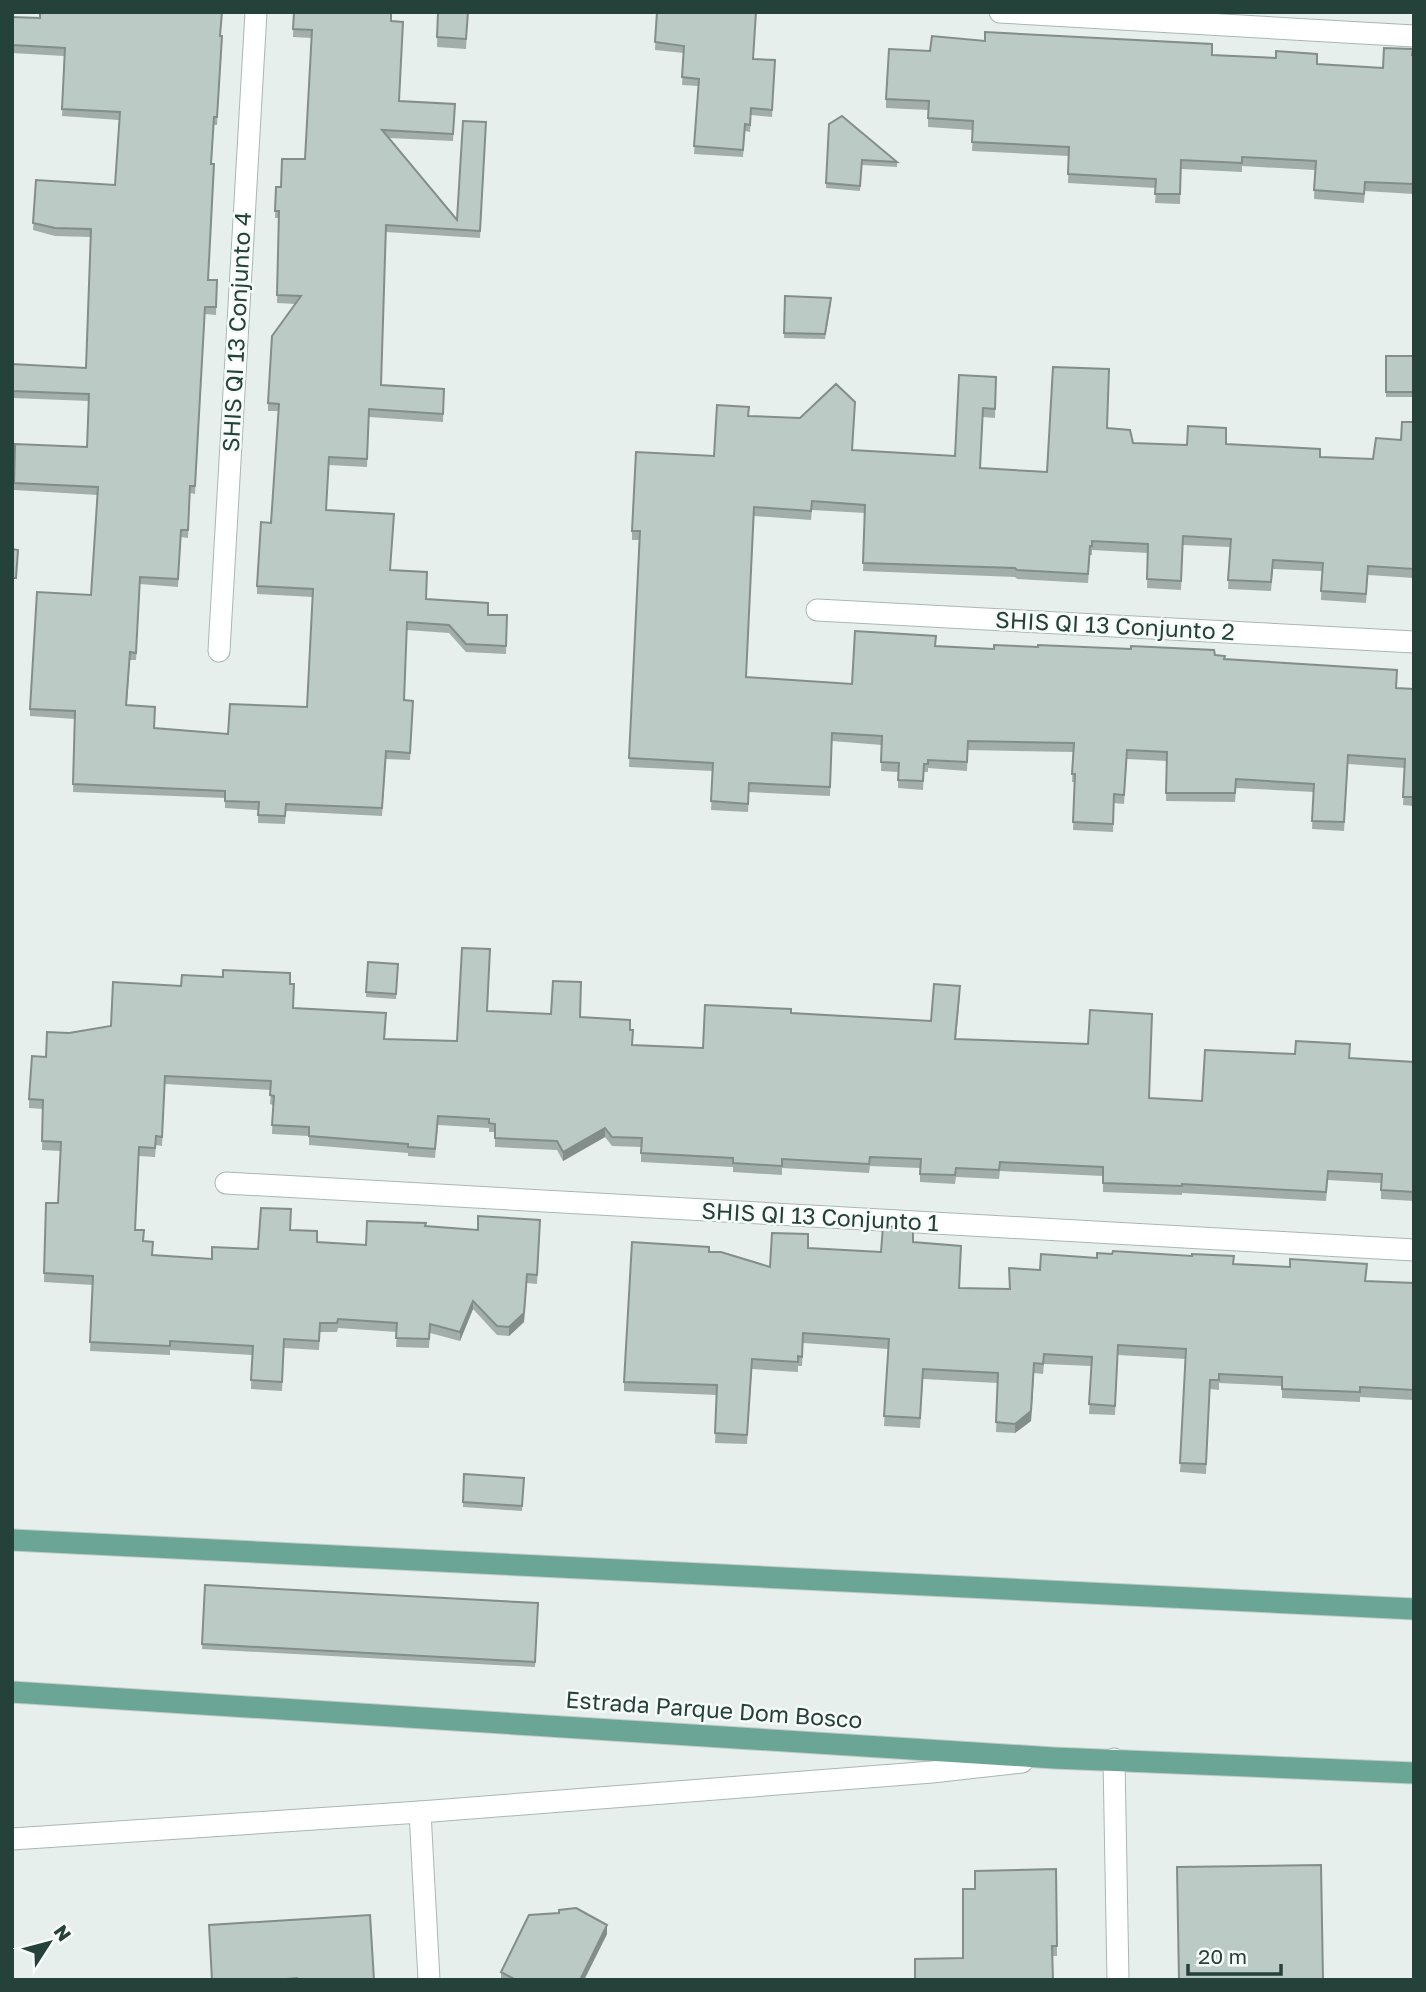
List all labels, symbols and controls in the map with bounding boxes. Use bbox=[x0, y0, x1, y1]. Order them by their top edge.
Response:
street label: SHIS QI 13 Conjunto 4 bbox=[216, 211, 256, 453]
street label: SHIS QI 13 Conjunto 2 bbox=[995, 605, 1236, 645]
street label: SHIS QI 13 Conjunto 1 bbox=[701, 1196, 939, 1236]
street label: Estrada Parque Dom Bosco bbox=[565, 1685, 863, 1733]
north arrow bbox=[14, 1908, 84, 1978]
text: N bbox=[50, 1920, 77, 1945]
scale bar bbox=[1188, 1932, 1281, 1976]
text: 20 m bbox=[1198, 1943, 1247, 1969]

